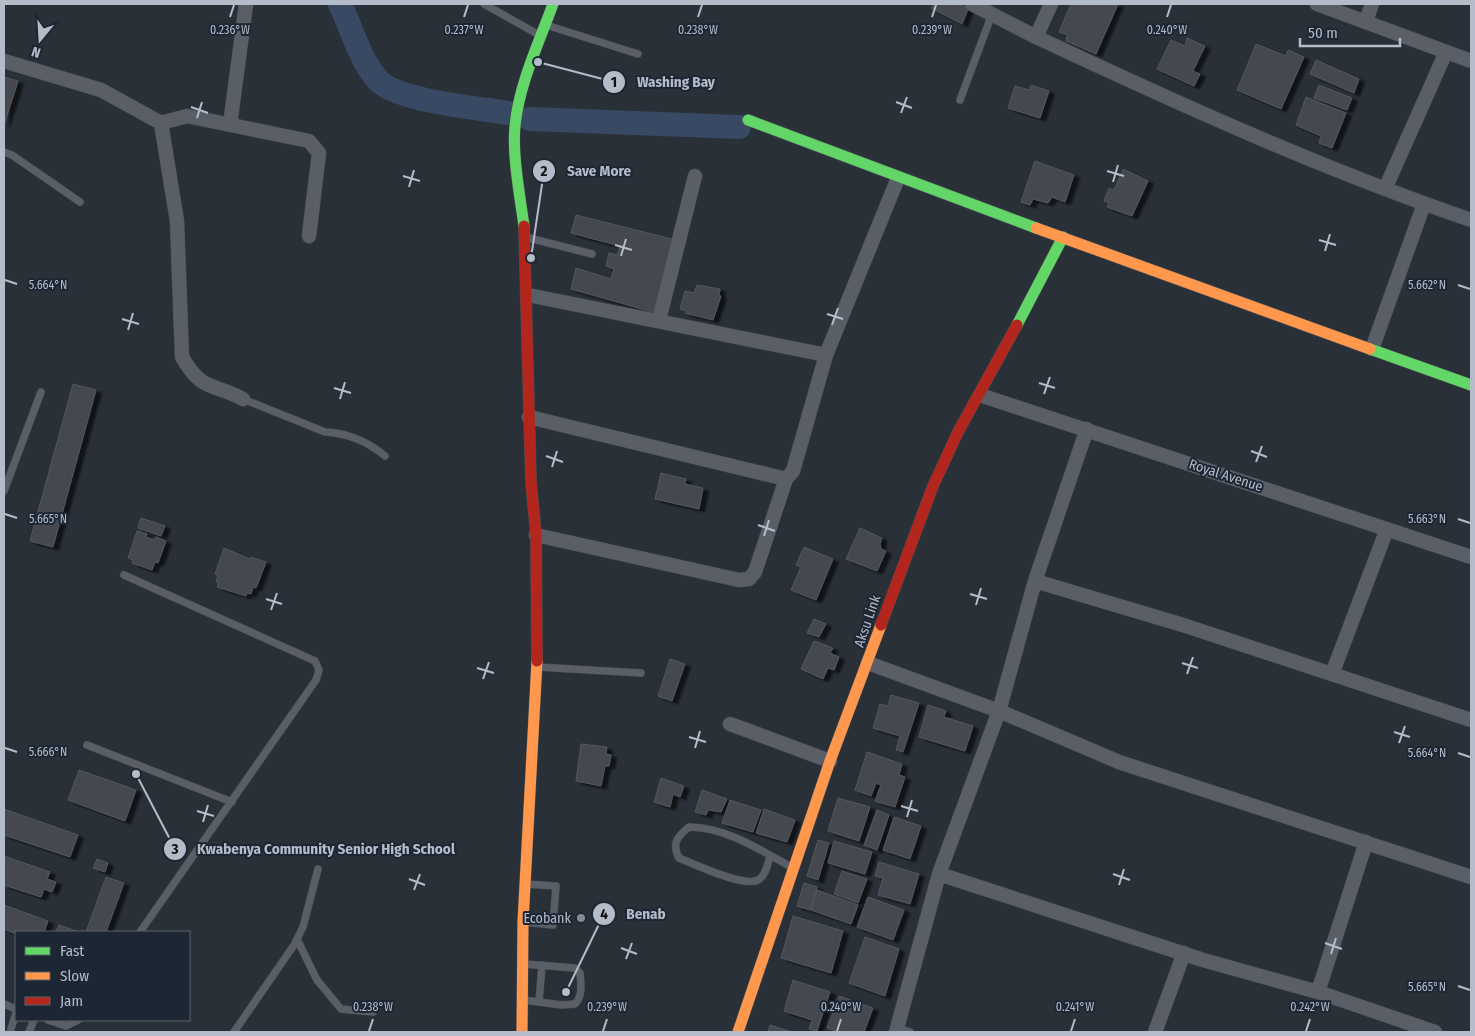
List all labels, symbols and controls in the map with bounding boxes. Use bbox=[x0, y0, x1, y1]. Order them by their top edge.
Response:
north arrow bbox=[15, 15, 65, 65]
scale bar bbox=[1300, 15, 1400, 47]
text: 0.236°W bbox=[210, 23, 250, 37]
text: 0.237°W bbox=[444, 23, 484, 37]
text: 0.238°W bbox=[678, 23, 718, 37]
text: 0.239°W bbox=[912, 23, 952, 37]
text: 0.240°W bbox=[1147, 23, 1187, 37]
text: 50 m bbox=[1308, 24, 1338, 42]
text: N bbox=[30, 43, 43, 61]
callout: Washing Bay bbox=[602, 67, 725, 97]
text: 1 bbox=[611, 73, 617, 91]
text: Washing Bay bbox=[637, 73, 716, 91]
callout: Save More bbox=[531, 156, 641, 186]
text: 2 bbox=[540, 162, 548, 180]
text: Save More bbox=[567, 162, 631, 180]
text: 5.664°N bbox=[29, 278, 67, 292]
text: 5.662°N bbox=[1408, 278, 1446, 292]
street label: Royal Avenue bbox=[1187, 456, 1265, 495]
text: 5.665°N bbox=[29, 512, 67, 526]
text: 5.663°N bbox=[1408, 512, 1446, 526]
street label: Aksu Link bbox=[851, 592, 884, 649]
text: 5.666°N bbox=[29, 745, 67, 759]
text: 5.664°N bbox=[1408, 746, 1446, 760]
callout: Kwabenya Community Senior High School bbox=[162, 834, 465, 864]
text: 3 bbox=[170, 840, 179, 858]
text: Kwabenya Community Senior High School bbox=[197, 840, 456, 858]
callout: Benab bbox=[591, 899, 676, 929]
text: 4 bbox=[600, 905, 608, 923]
text: Benab bbox=[626, 905, 666, 923]
place label: Ecobank bbox=[524, 910, 571, 927]
marker: Ecobank bbox=[575, 912, 587, 924]
legend bbox=[15, 931, 190, 1021]
text: Fast bbox=[60, 942, 84, 960]
text: Slow bbox=[60, 967, 89, 985]
text: 5.665°N bbox=[1408, 980, 1446, 994]
text: Jam bbox=[60, 992, 83, 1010]
text: 0.238°W bbox=[353, 1000, 393, 1014]
text: 0.239°W bbox=[587, 1000, 627, 1014]
text: 0.240°W bbox=[821, 1000, 861, 1014]
text: 0.241°W bbox=[1056, 1000, 1094, 1014]
text: 0.242°W bbox=[1290, 1000, 1330, 1014]

